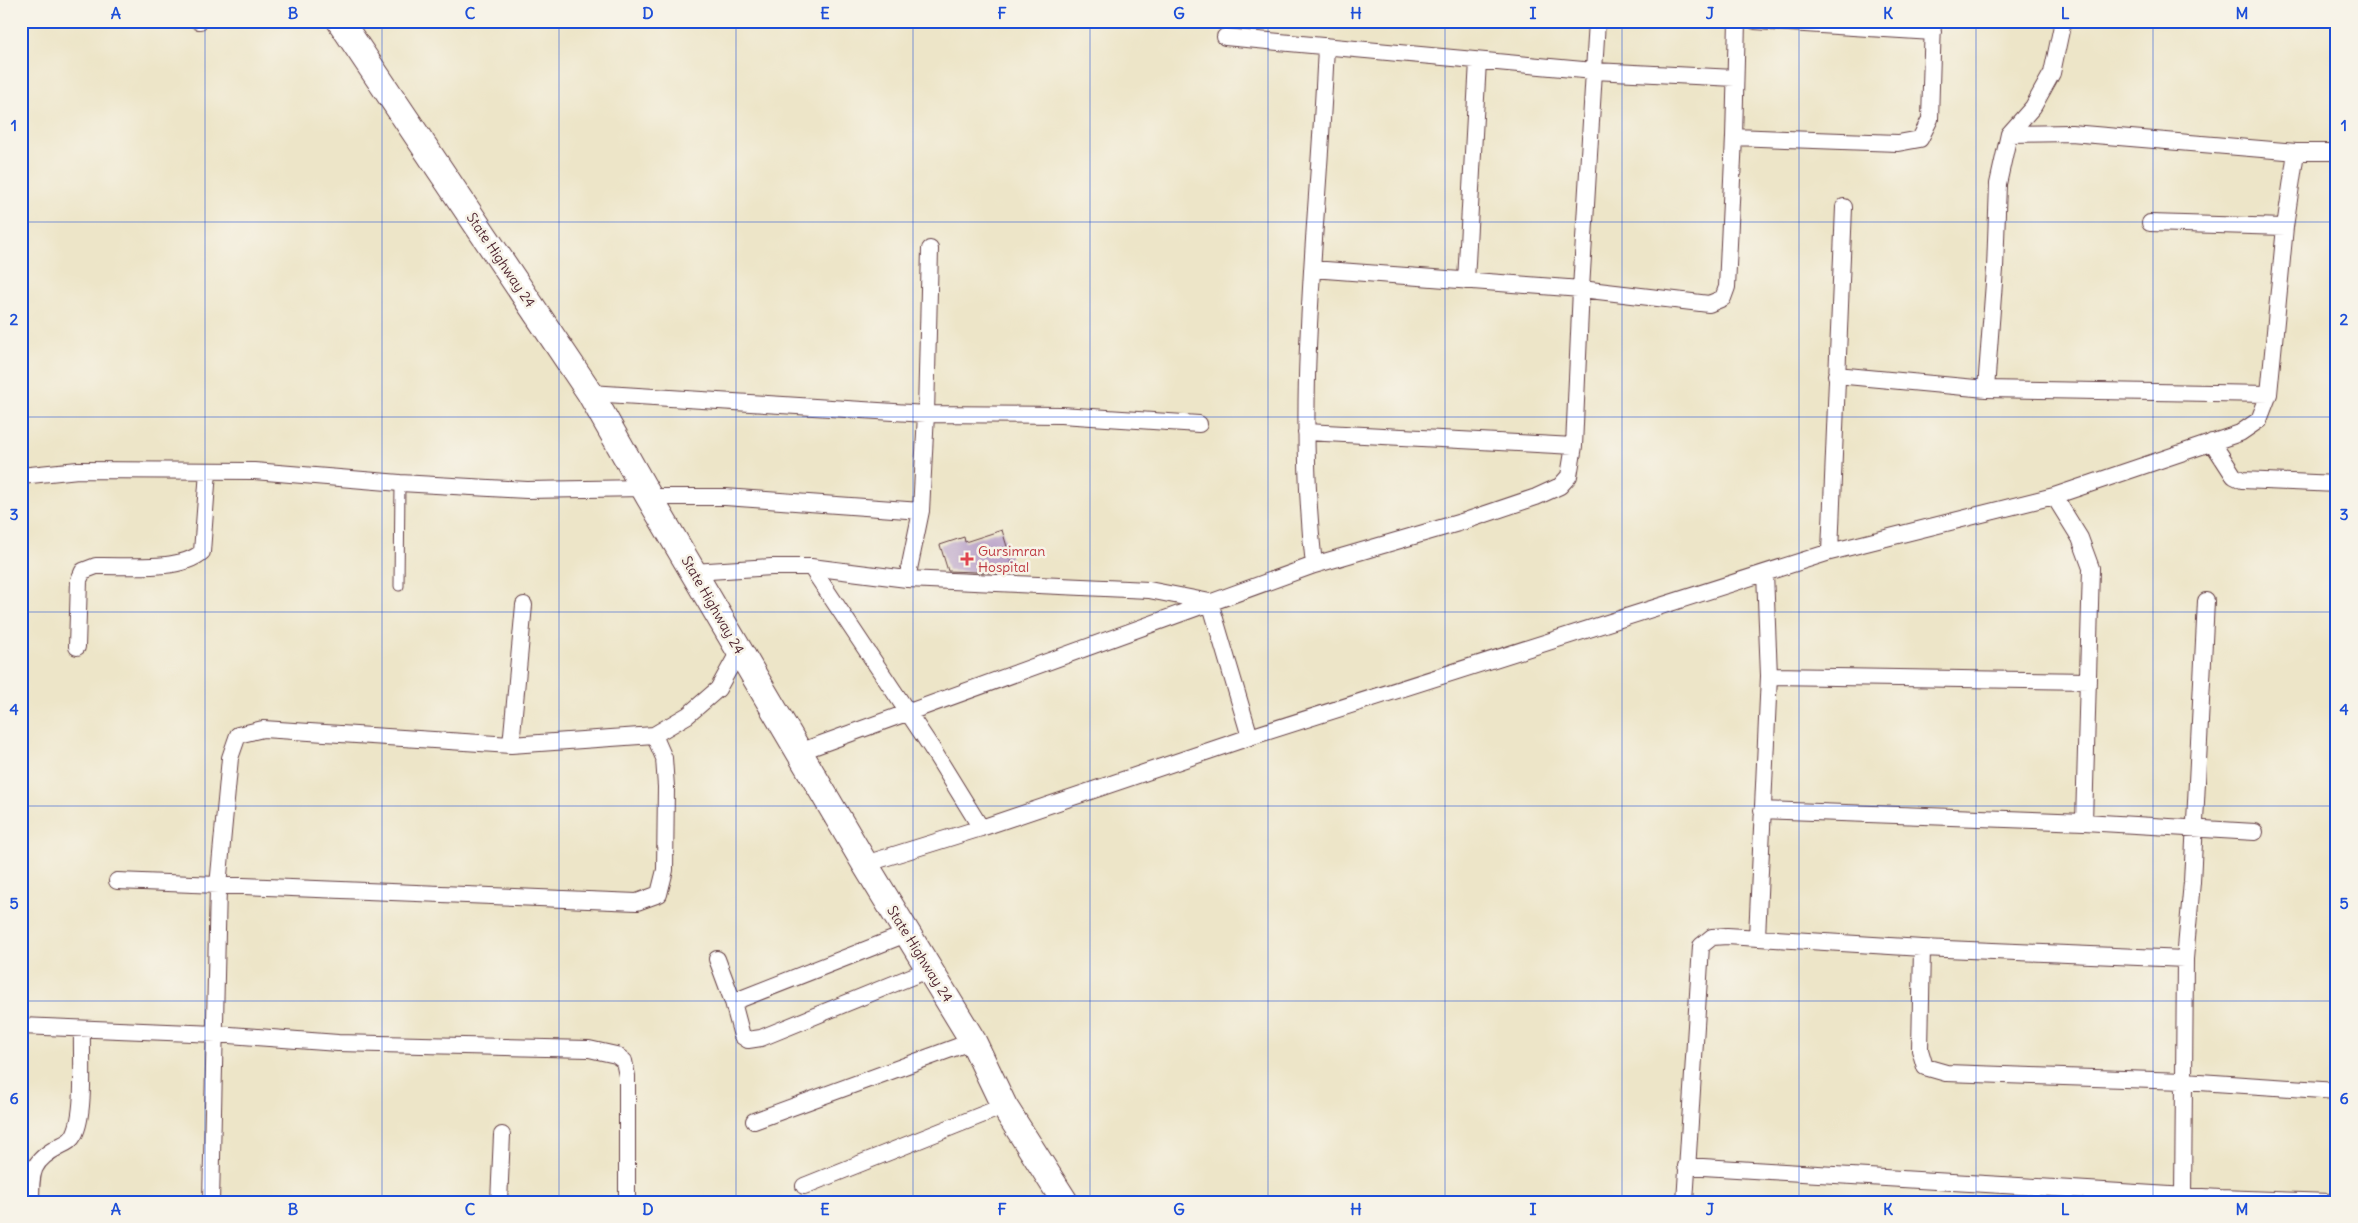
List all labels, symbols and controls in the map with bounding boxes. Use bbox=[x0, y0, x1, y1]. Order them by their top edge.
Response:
text: A bbox=[111, 3, 121, 23]
text: B bbox=[288, 3, 299, 23]
text: C bbox=[465, 3, 476, 23]
text: D bbox=[642, 3, 654, 23]
text: E bbox=[820, 3, 830, 23]
text: F bbox=[997, 3, 1007, 23]
text: G bbox=[1173, 3, 1185, 23]
text: H bbox=[1350, 3, 1362, 23]
text: I bbox=[1530, 3, 1537, 23]
text: J bbox=[1706, 3, 1715, 23]
text: K bbox=[1883, 3, 1893, 23]
text: L bbox=[2061, 3, 2070, 23]
text: M bbox=[2236, 3, 2249, 23]
text: 1 bbox=[11, 115, 17, 135]
text: 1 bbox=[2341, 115, 2347, 135]
street label: State Highway 24 bbox=[463, 209, 539, 311]
text: 2 bbox=[10, 309, 19, 329]
text: 2 bbox=[2340, 309, 2349, 329]
text: 3 bbox=[9, 504, 19, 524]
text: 3 bbox=[2339, 504, 2349, 524]
place label: Gursimran Hospital bbox=[978, 542, 1045, 576]
marker: Gursimran Hospital bbox=[960, 552, 974, 566]
street label: State Highway 24 bbox=[678, 553, 748, 657]
text: 4 bbox=[9, 699, 19, 719]
text: 4 bbox=[2339, 699, 2349, 719]
text: 5 bbox=[9, 893, 19, 913]
text: 5 bbox=[2339, 893, 2349, 913]
street label: State Highway 24 bbox=[883, 902, 957, 1006]
text: 6 bbox=[9, 1088, 19, 1108]
text: 6 bbox=[2339, 1088, 2349, 1108]
text: A bbox=[111, 1199, 121, 1219]
text: B bbox=[288, 1199, 299, 1219]
text: C bbox=[465, 1199, 476, 1219]
text: D bbox=[642, 1199, 654, 1219]
text: E bbox=[820, 1199, 830, 1219]
text: F bbox=[997, 1199, 1007, 1219]
text: G bbox=[1173, 1199, 1185, 1219]
text: H bbox=[1350, 1199, 1362, 1219]
text: I bbox=[1530, 1199, 1537, 1219]
text: J bbox=[1706, 1199, 1715, 1219]
text: K bbox=[1883, 1199, 1893, 1219]
text: L bbox=[2061, 1199, 2070, 1219]
text: M bbox=[2236, 1199, 2249, 1219]

